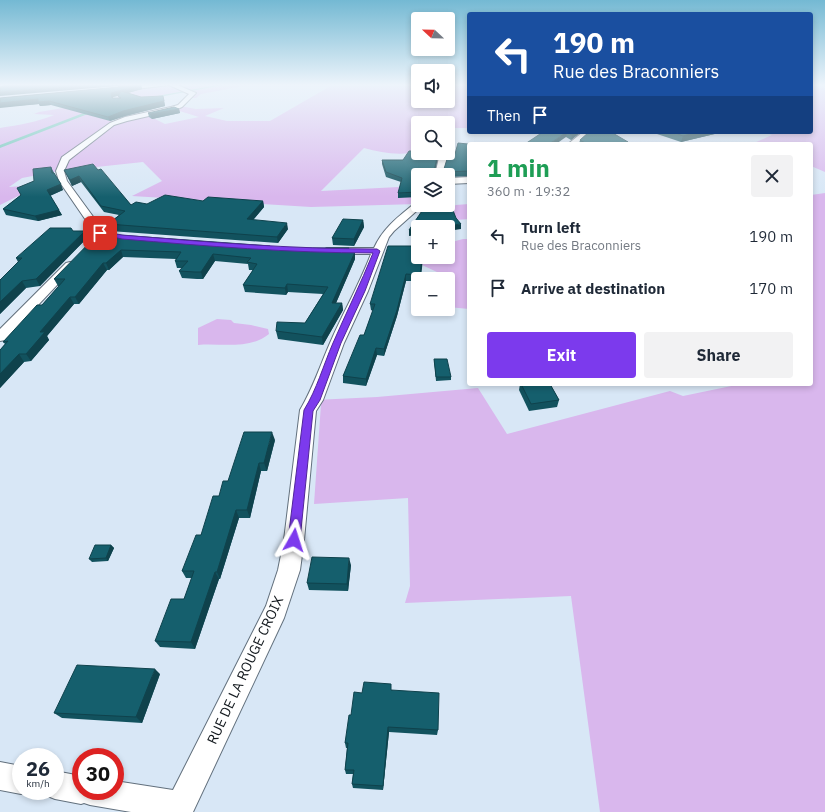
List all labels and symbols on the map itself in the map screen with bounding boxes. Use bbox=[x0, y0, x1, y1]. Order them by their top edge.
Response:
north arrow bbox=[411, 12, 455, 56]
pin bbox=[83, 216, 117, 250]
position arrow bbox=[273, 519, 315, 561]
street label: RUE DE LA ROUGE CROIX bbox=[203, 593, 287, 747]
speed limit sign: 30 bbox=[72, 748, 124, 800]

